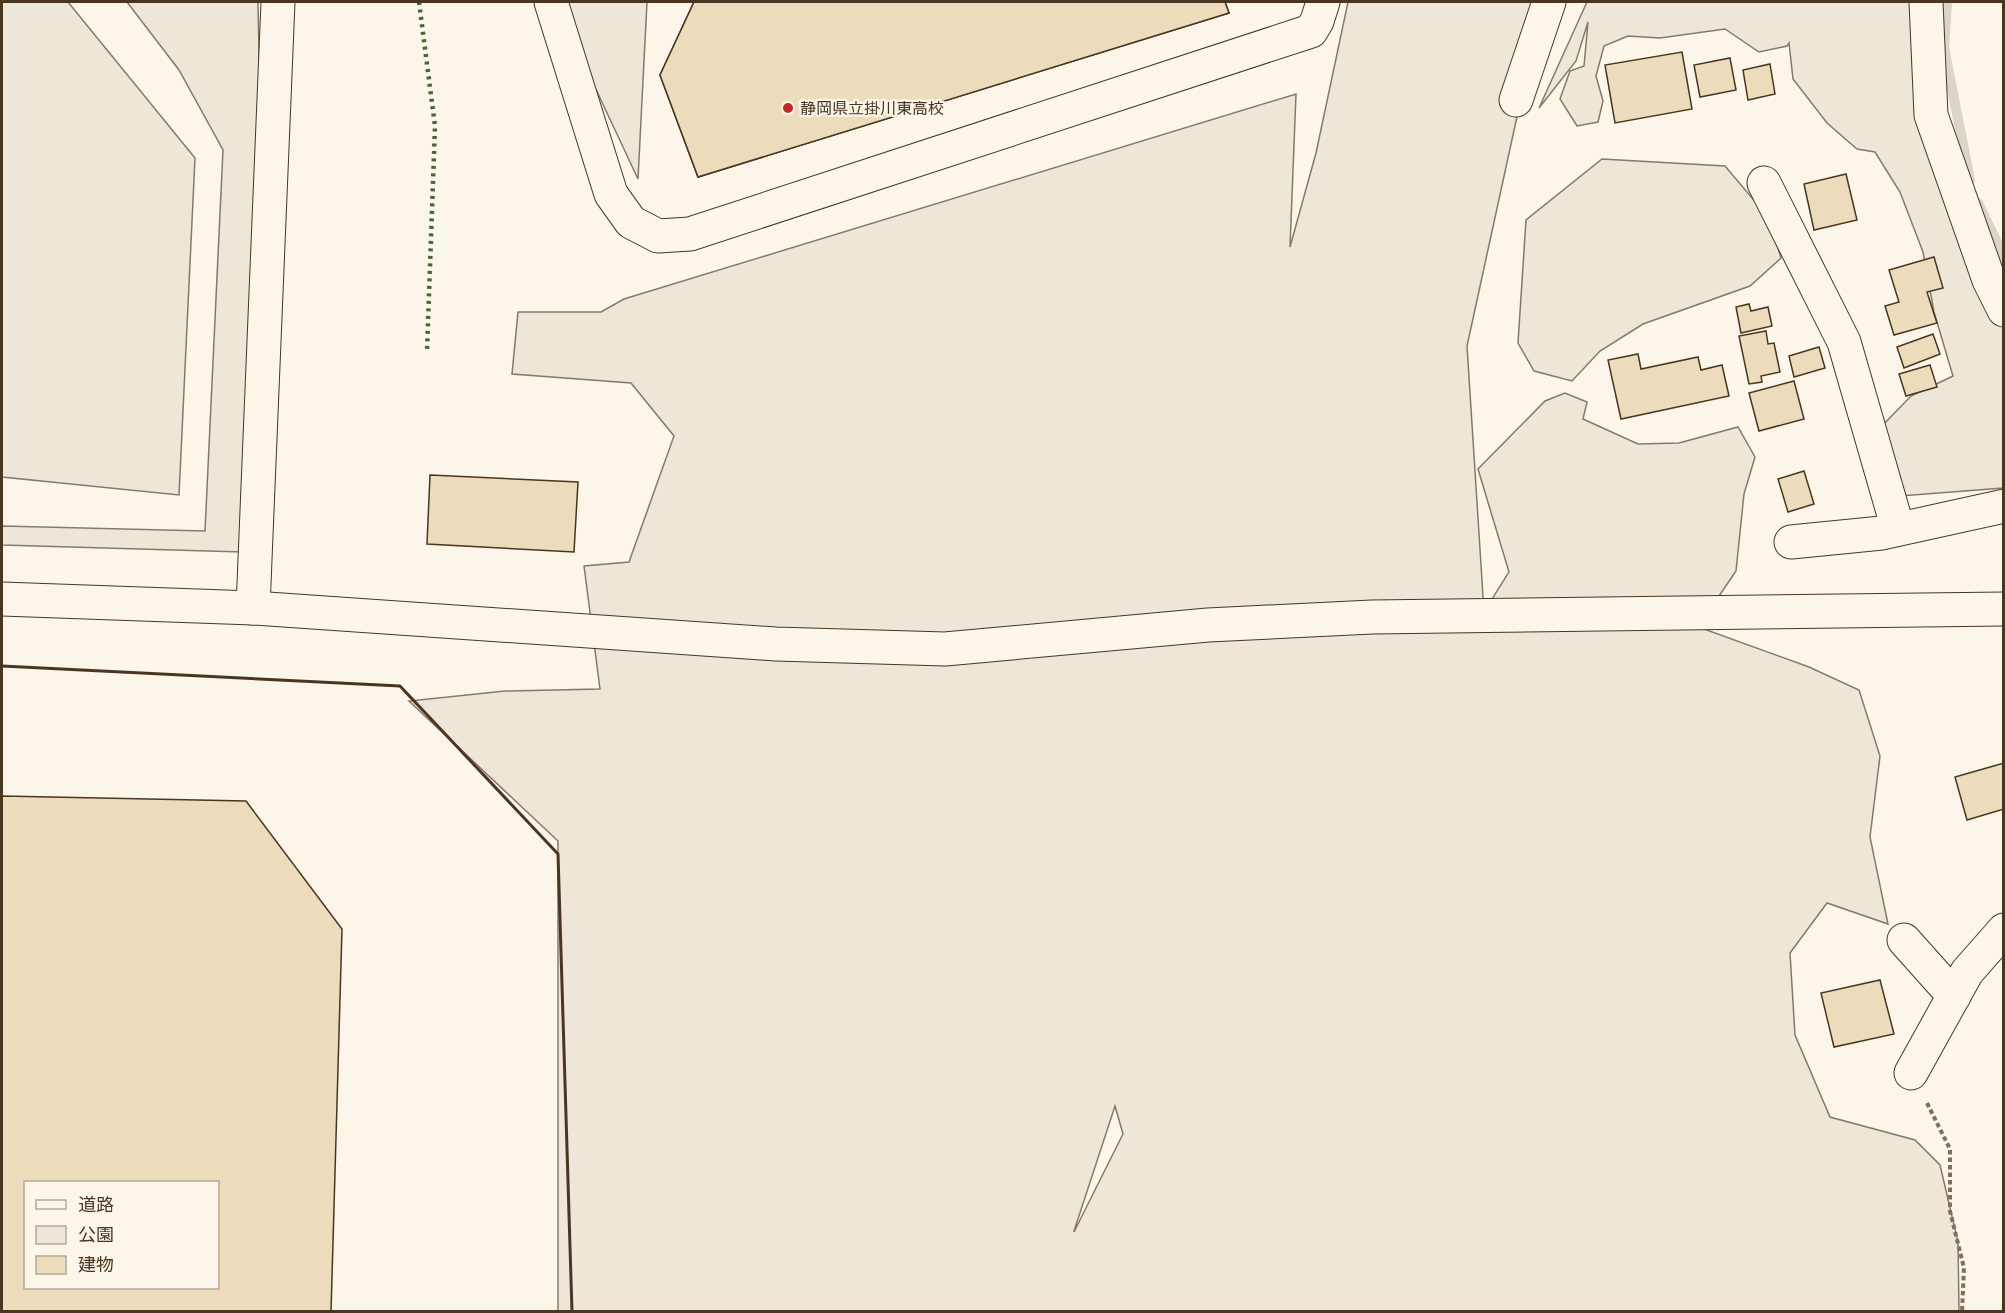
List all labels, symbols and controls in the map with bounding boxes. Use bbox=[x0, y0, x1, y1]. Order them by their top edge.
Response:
place label: 静岡県立掛川東高校 bbox=[800, 99, 944, 118]
marker: 静岡県立掛川東高校 bbox=[781, 101, 795, 115]
legend bbox=[24, 1181, 219, 1289]
text: 道路 bbox=[78, 1194, 114, 1216]
text: 公園 bbox=[78, 1224, 114, 1246]
text: 建物 bbox=[78, 1254, 114, 1276]

